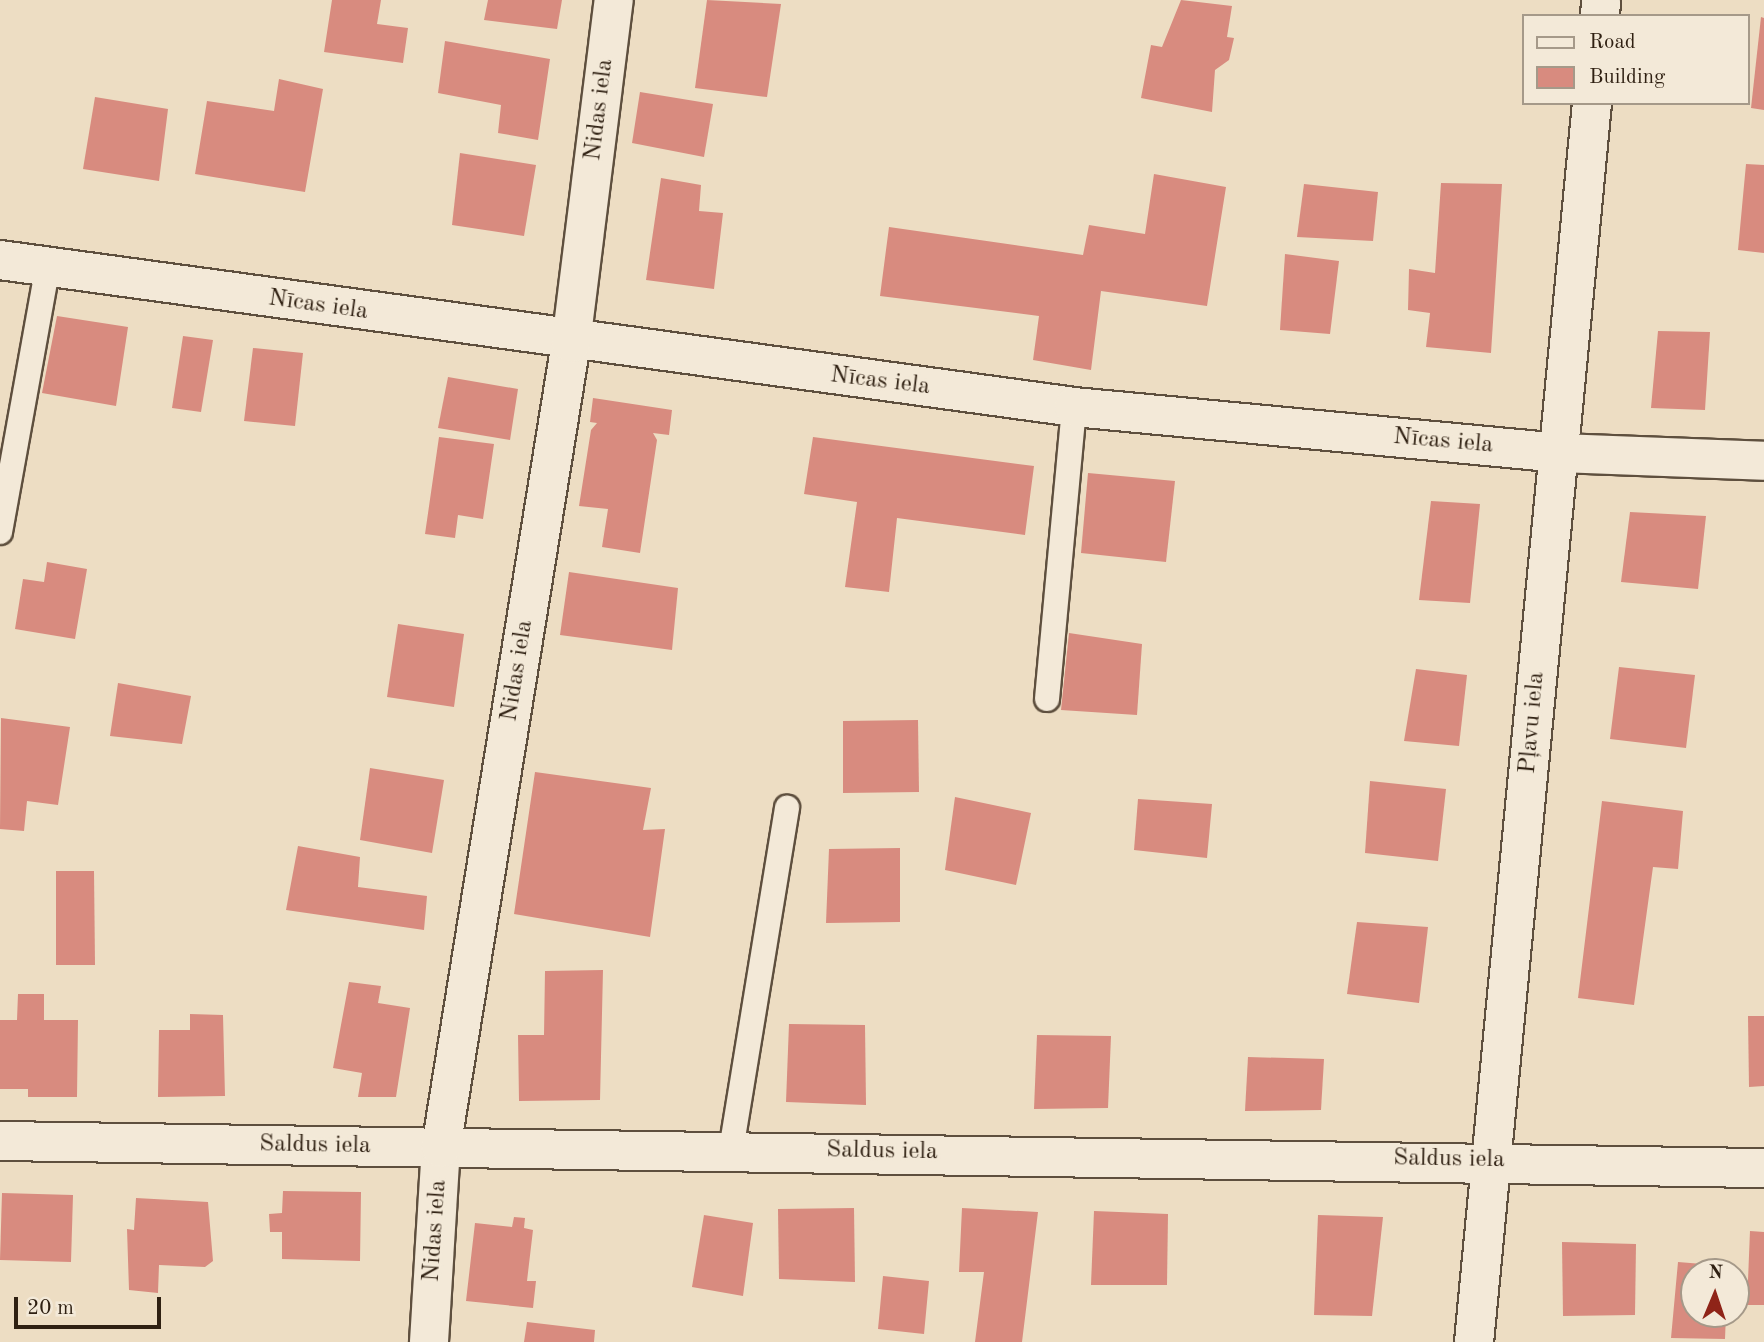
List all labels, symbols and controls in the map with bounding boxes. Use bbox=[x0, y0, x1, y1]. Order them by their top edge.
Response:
legend bbox=[1522, 14, 1750, 105]
text: Road bbox=[1589, 32, 1636, 53]
street label: Nidas iela bbox=[579, 57, 621, 163]
text: Building bbox=[1589, 67, 1665, 88]
street label: Nīcas iela bbox=[266, 285, 370, 327]
street label: Nīcas iela bbox=[828, 362, 932, 402]
street label: Nīcas iela bbox=[1392, 423, 1494, 461]
street label: Nidas iela bbox=[496, 618, 540, 724]
street label: Pļavu iela bbox=[1514, 671, 1552, 775]
street label: Saldus iela bbox=[259, 1131, 371, 1161]
street label: Saldus iela bbox=[826, 1137, 938, 1167]
street label: Saldus iela bbox=[1393, 1145, 1505, 1175]
street label: Nidas iela bbox=[418, 1179, 454, 1283]
north arrow bbox=[1680, 1258, 1750, 1328]
text: N bbox=[1708, 1264, 1723, 1283]
scale bar bbox=[18, 1282, 164, 1326]
text: 20 m bbox=[27, 1298, 74, 1319]

